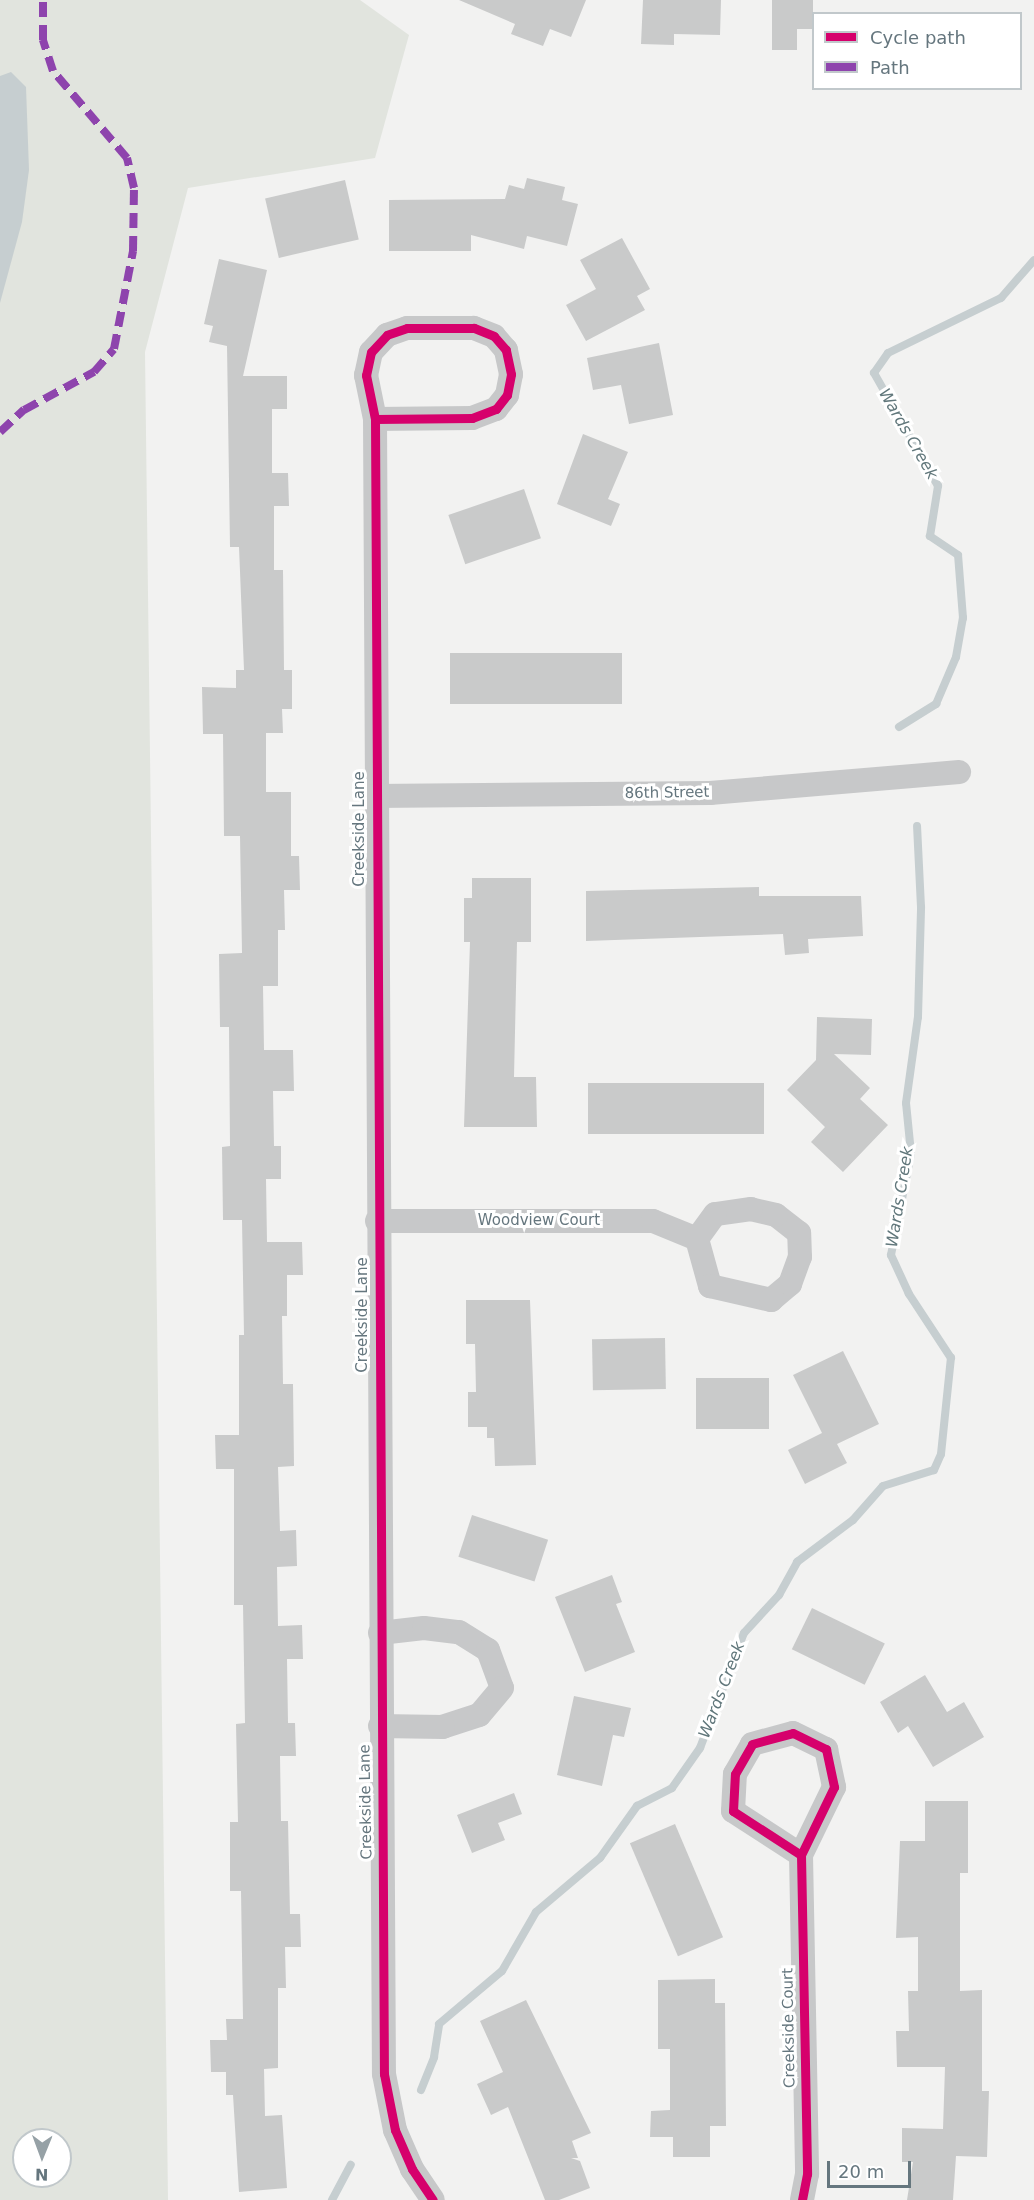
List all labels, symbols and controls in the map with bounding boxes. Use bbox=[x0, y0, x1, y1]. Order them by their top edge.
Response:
legend bbox=[812, 12, 1022, 90]
text: Cycle path bbox=[870, 27, 966, 48]
text: Path bbox=[870, 57, 910, 78]
water label: Wards Creek bbox=[874, 385, 942, 483]
street label: Creekside Lane bbox=[351, 771, 369, 887]
street label: 86th Street bbox=[624, 783, 710, 803]
water label: Wards Creek bbox=[883, 1145, 917, 1249]
street label: Woodview Court bbox=[478, 1212, 600, 1230]
street label: Creekside Lane bbox=[354, 1257, 372, 1373]
water label: Wards Creek bbox=[695, 1639, 749, 1741]
street label: Creekside Lane bbox=[356, 1744, 376, 1860]
street label: Creekside Court bbox=[779, 1968, 799, 2088]
north arrow bbox=[12, 2128, 72, 2188]
scale bar bbox=[830, 2149, 914, 2187]
text: 20 m bbox=[838, 2161, 884, 2182]
text: N bbox=[35, 2165, 49, 2184]

